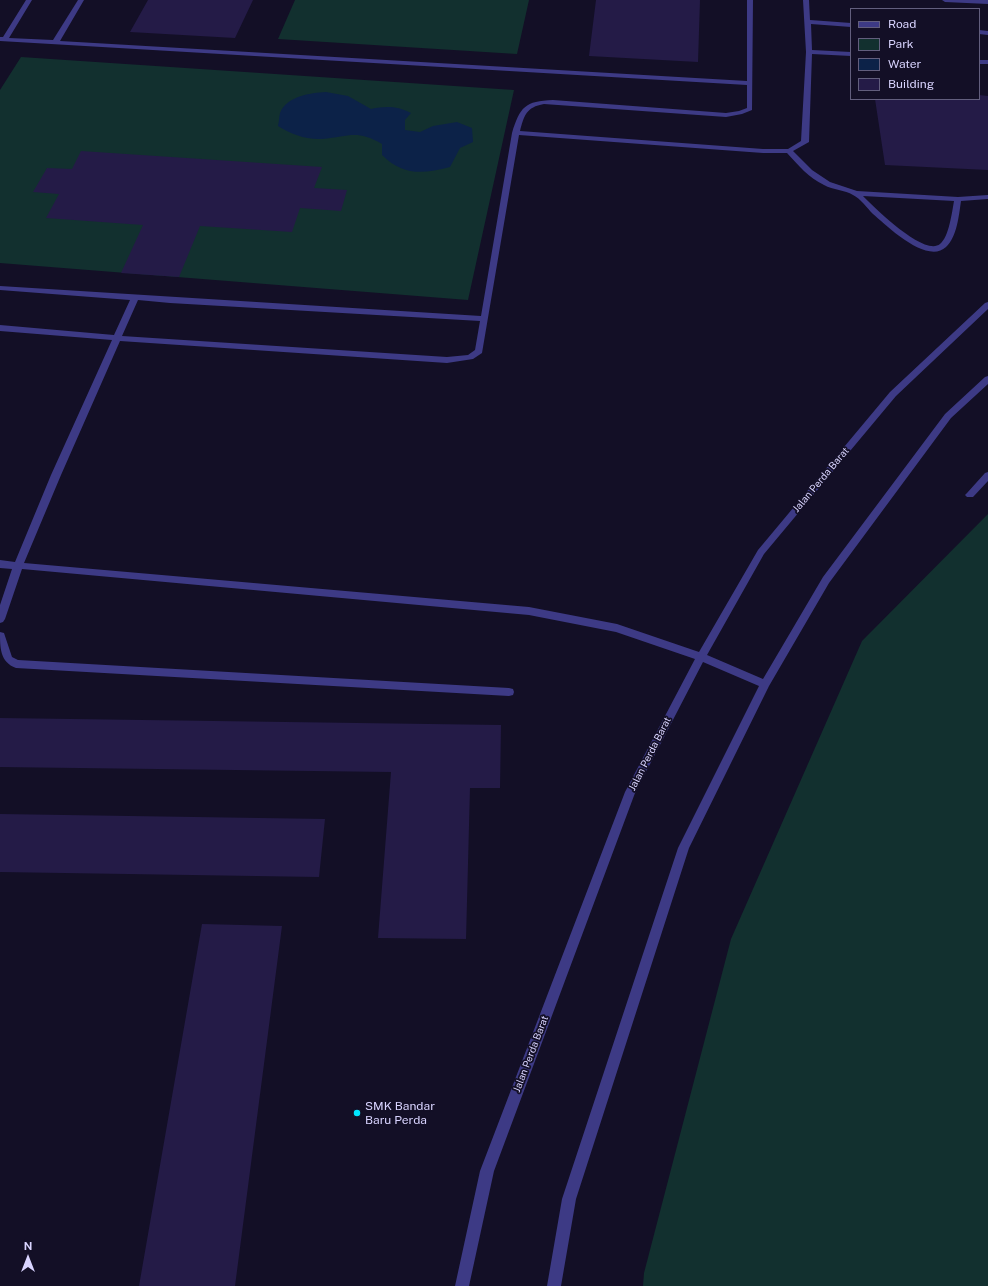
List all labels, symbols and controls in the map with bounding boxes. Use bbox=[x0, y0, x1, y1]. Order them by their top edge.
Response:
legend bbox=[850, 8, 980, 100]
text: Road bbox=[888, 17, 916, 31]
text: Park bbox=[888, 37, 914, 51]
text: Water bbox=[888, 57, 921, 71]
text: Building bbox=[888, 77, 934, 91]
street label: Jalan Perda Barat bbox=[790, 445, 852, 515]
street label: Jalan Perda Barat bbox=[626, 715, 674, 793]
street label: Jalan Perda Barat bbox=[511, 1014, 551, 1094]
place label: SMK Bandar Baru Perda bbox=[365, 1099, 435, 1127]
marker: SMK Bandar Baru Perda bbox=[352, 1108, 362, 1118]
north arrow bbox=[8, 1238, 48, 1278]
text: N bbox=[24, 1240, 32, 1252]

